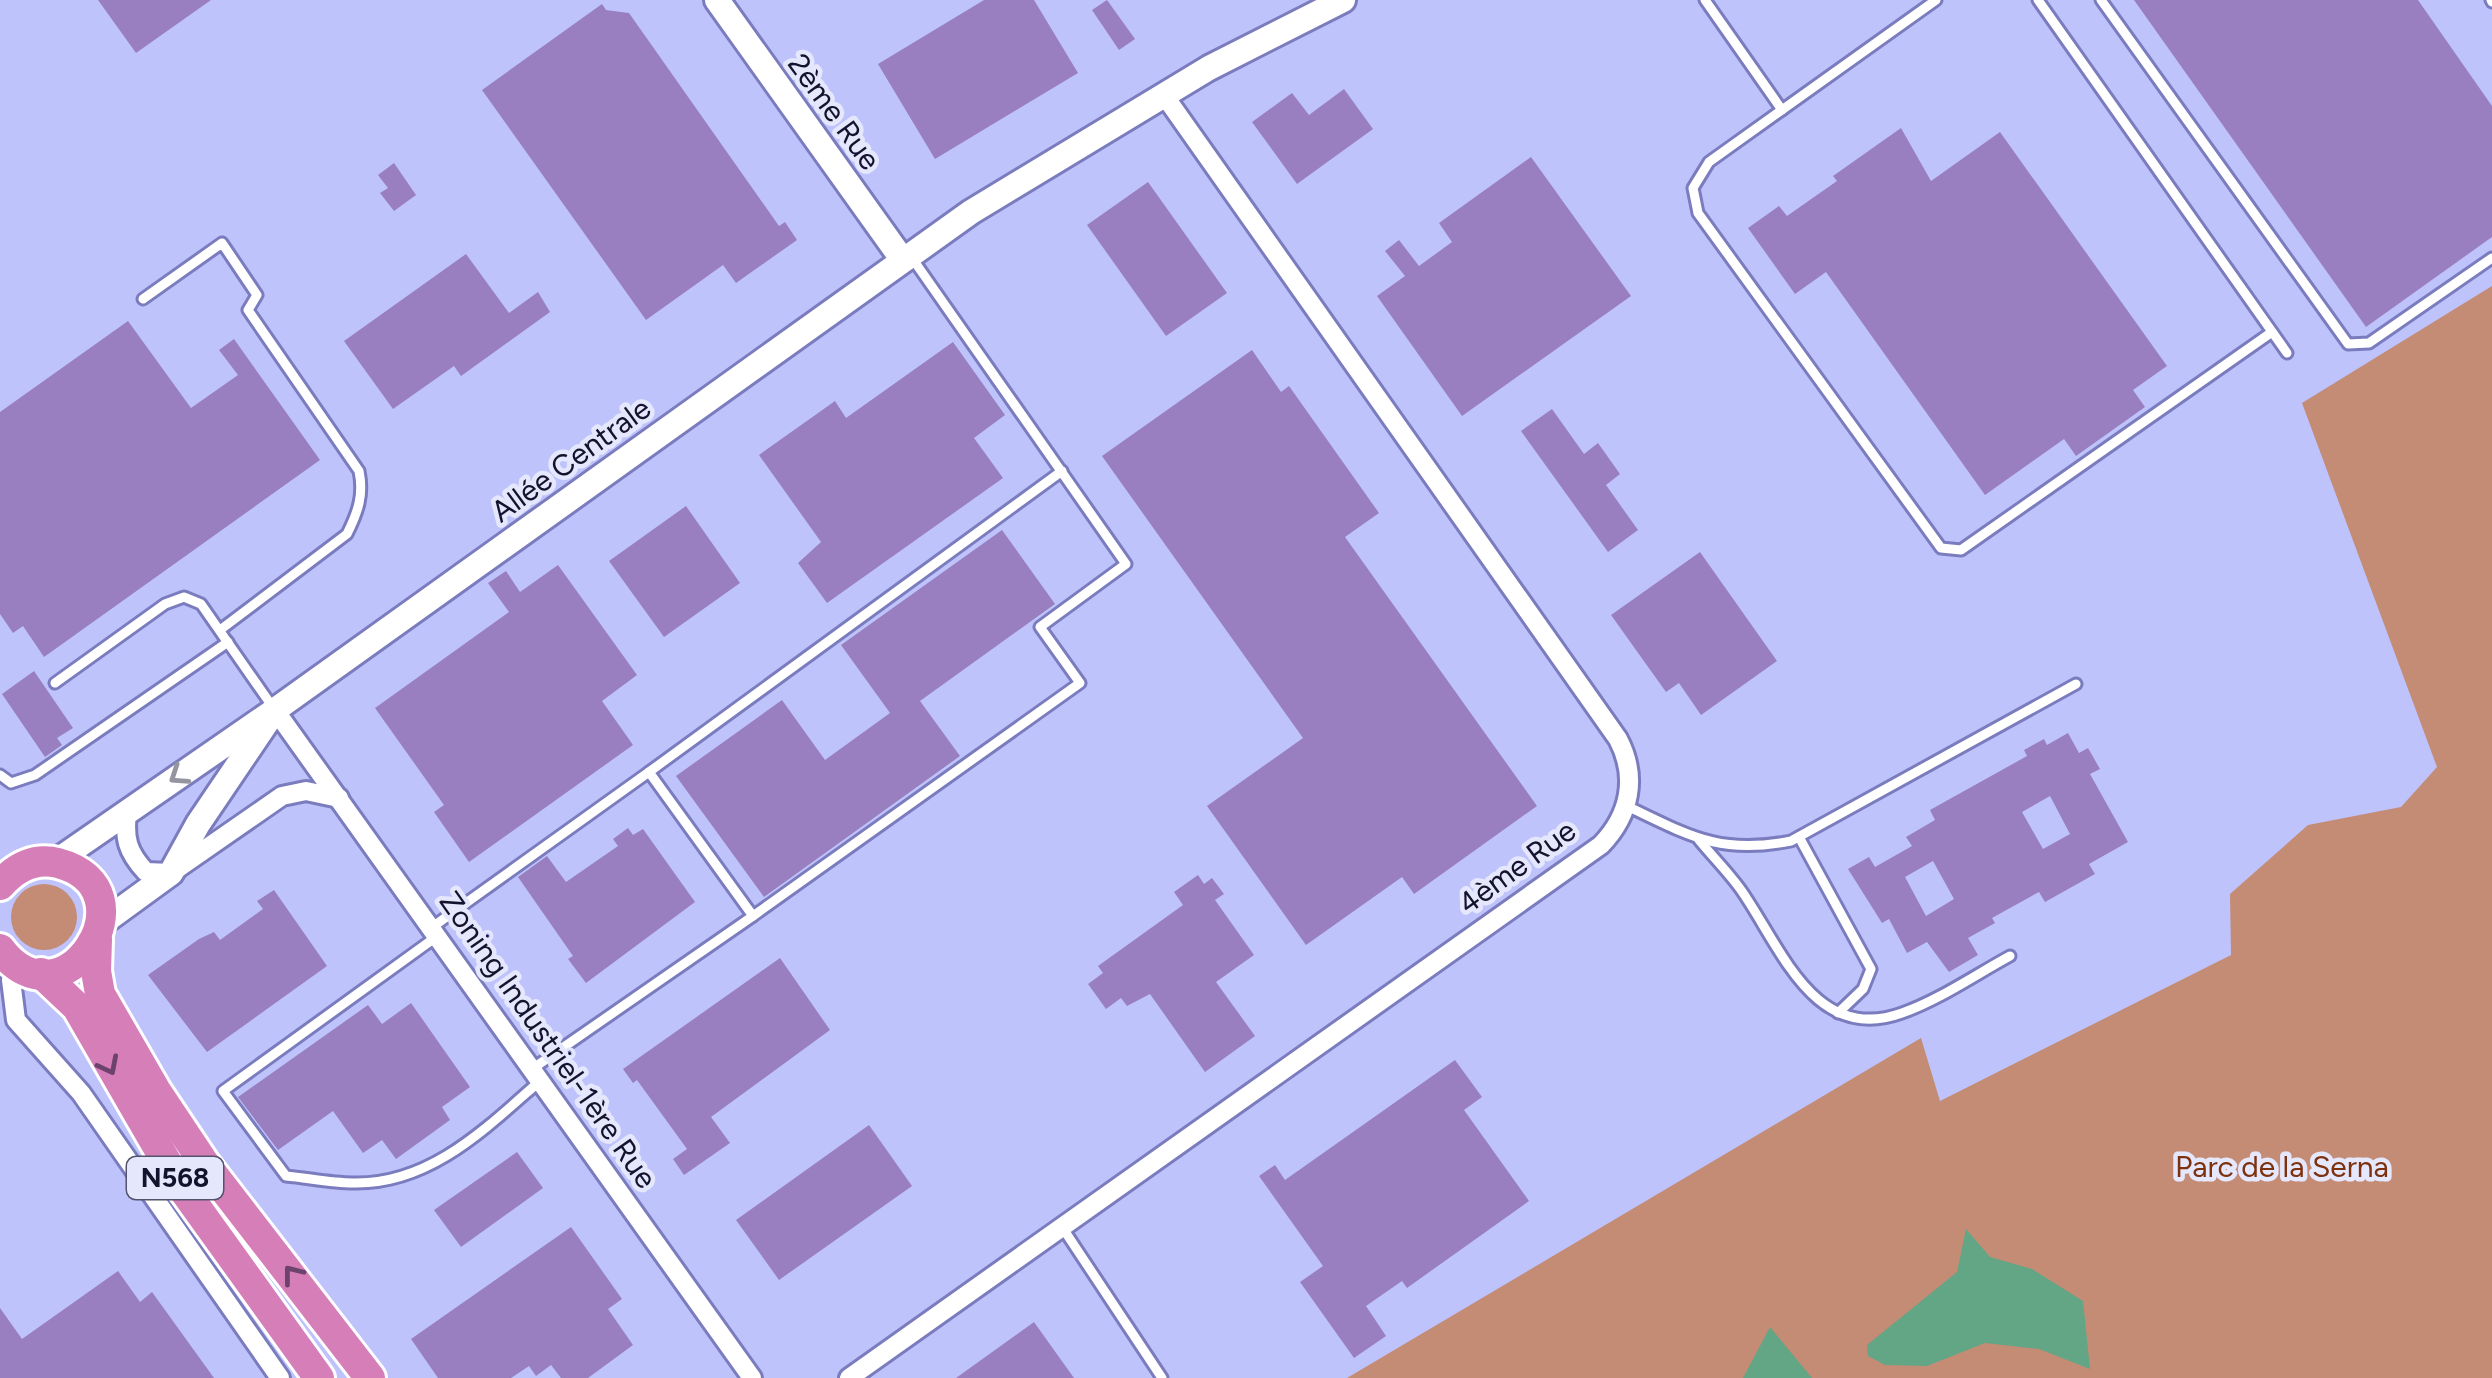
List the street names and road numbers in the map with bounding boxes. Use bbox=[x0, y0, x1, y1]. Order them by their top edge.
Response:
street label: 2ème Rue bbox=[780, 46, 889, 177]
street label: Allée Centrale bbox=[484, 389, 658, 530]
street label: 4ème Rue bbox=[1451, 812, 1583, 922]
street label: Zoning Industriel-1ère Rue bbox=[432, 884, 665, 1195]
road number: N568 bbox=[127, 1157, 223, 1199]

